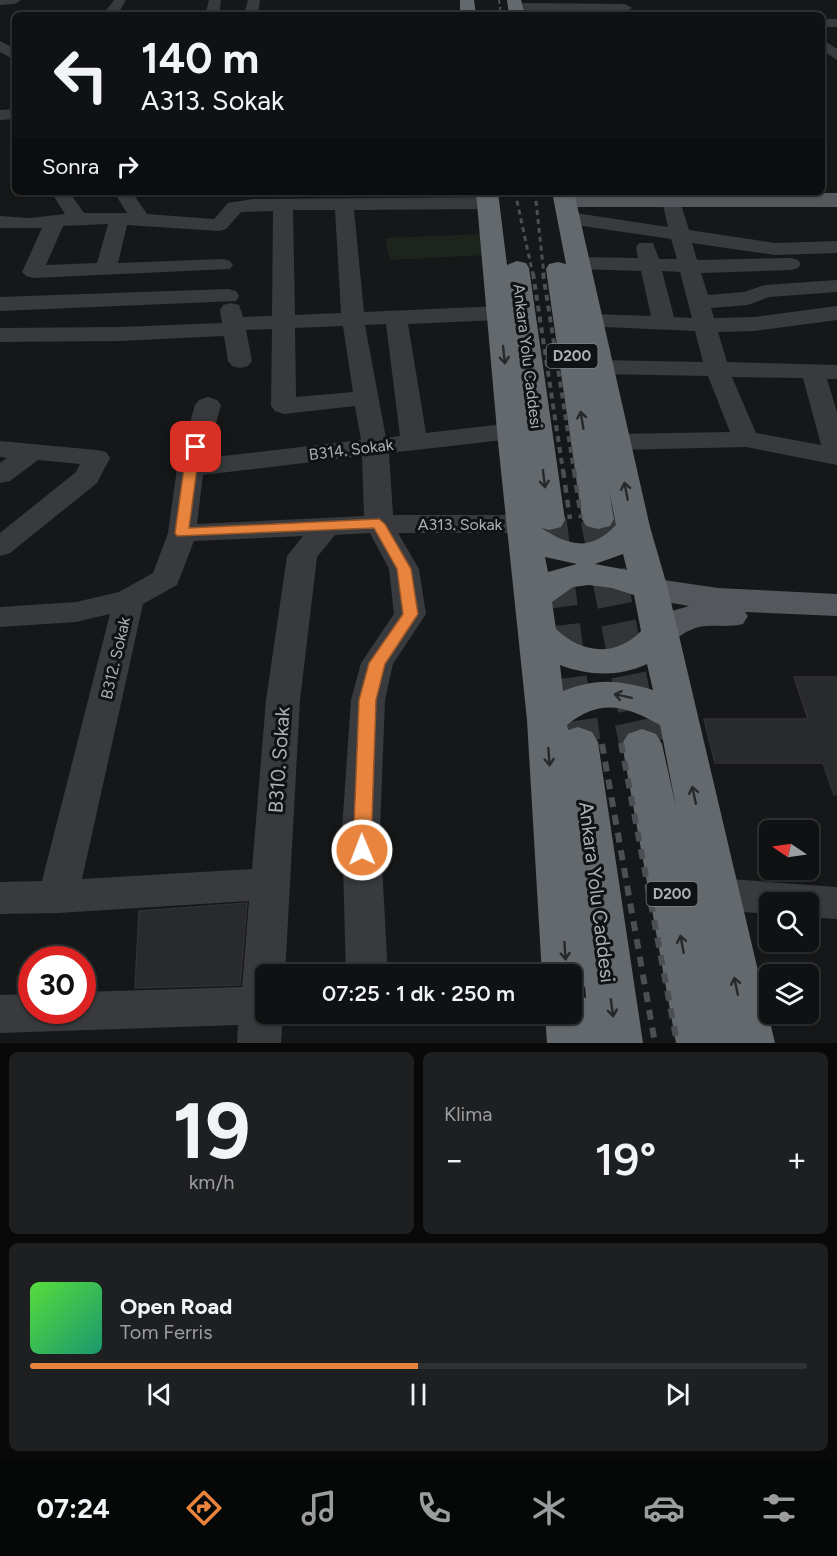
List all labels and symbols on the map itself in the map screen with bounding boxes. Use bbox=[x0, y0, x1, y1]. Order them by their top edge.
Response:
street label: Ankara Yolu Caddesi bbox=[509, 283, 546, 430]
one-way arrow bbox=[499, 344, 510, 364]
road number: D200 bbox=[546, 344, 598, 368]
one-way arrow bbox=[576, 411, 587, 430]
pin bbox=[170, 421, 221, 472]
street label: B314. Sokak bbox=[308, 435, 395, 464]
one-way arrow bbox=[538, 468, 549, 488]
one-way arrow bbox=[620, 482, 631, 502]
street label: A313. Sokak bbox=[418, 515, 503, 534]
street label: B312. Sokak bbox=[97, 615, 134, 701]
one-way arrow bbox=[614, 689, 633, 701]
street label: B310. Sokak bbox=[263, 706, 295, 814]
one-way arrow bbox=[544, 747, 555, 766]
one-way arrow bbox=[688, 786, 700, 805]
street label: Ankara Yolu Caddesi bbox=[574, 800, 620, 984]
position arrow bbox=[330, 818, 394, 882]
north arrow bbox=[759, 820, 819, 880]
road number: D200 bbox=[646, 882, 698, 906]
one-way arrow bbox=[676, 935, 687, 955]
one-way arrow bbox=[559, 941, 570, 961]
speed limit sign: 30 bbox=[18, 946, 96, 1024]
one-way arrow bbox=[730, 977, 741, 996]
one-way arrow bbox=[607, 998, 618, 1017]

